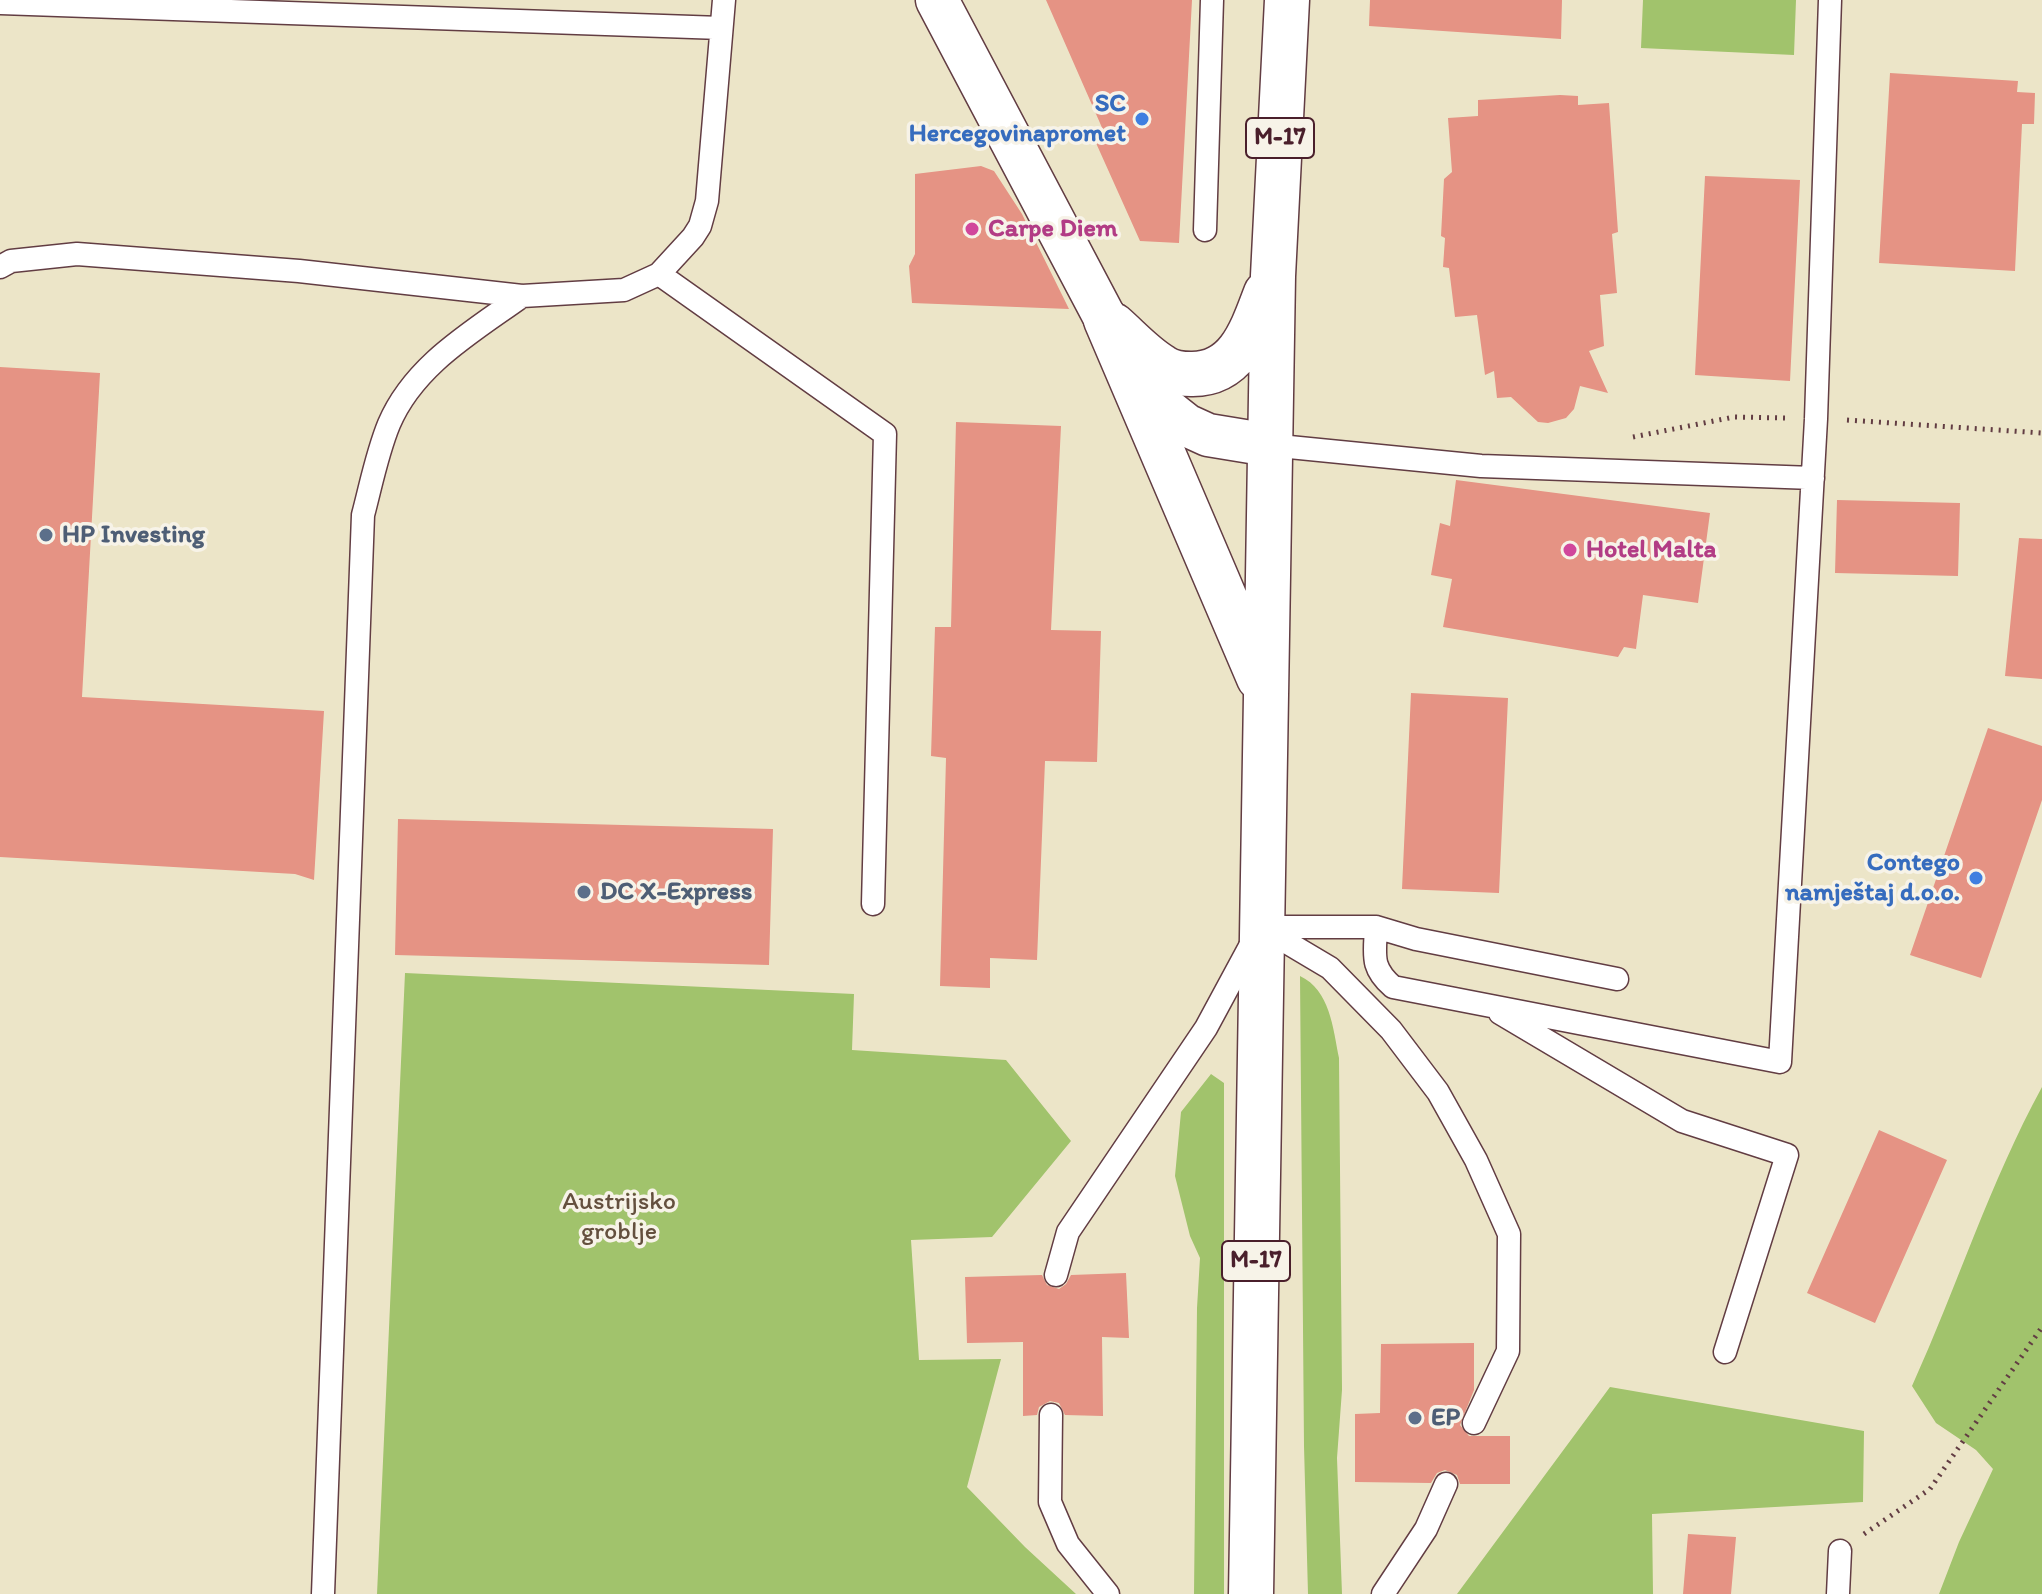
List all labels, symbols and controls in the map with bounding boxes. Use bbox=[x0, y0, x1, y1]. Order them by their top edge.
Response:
place label: SC Hercegovinapromet bbox=[909, 88, 1126, 150]
marker: SC Hercegovinapromet bbox=[1133, 110, 1151, 128]
road number: M-17 bbox=[1246, 118, 1314, 158]
place label: Carpe Diem bbox=[988, 213, 1118, 245]
marker: Carpe Diem bbox=[963, 220, 981, 238]
place label: HP Investing bbox=[62, 519, 205, 551]
marker: HP Investing bbox=[37, 526, 55, 544]
place label: Hotel Malta bbox=[1586, 534, 1716, 566]
marker: Hotel Malta bbox=[1561, 541, 1579, 559]
place label: Contego namještaj d.o.o. bbox=[1785, 847, 1960, 908]
marker: Contego namještaj d.o.o. bbox=[1967, 869, 1985, 887]
place label: DC X-Express bbox=[600, 876, 752, 908]
marker: DC X-Express bbox=[575, 883, 593, 901]
park label: Austrijsko groblje bbox=[562, 1186, 676, 1248]
road number: M-17 bbox=[1222, 1241, 1290, 1281]
place label: EP bbox=[1431, 1402, 1460, 1434]
marker: EP bbox=[1406, 1409, 1424, 1427]

